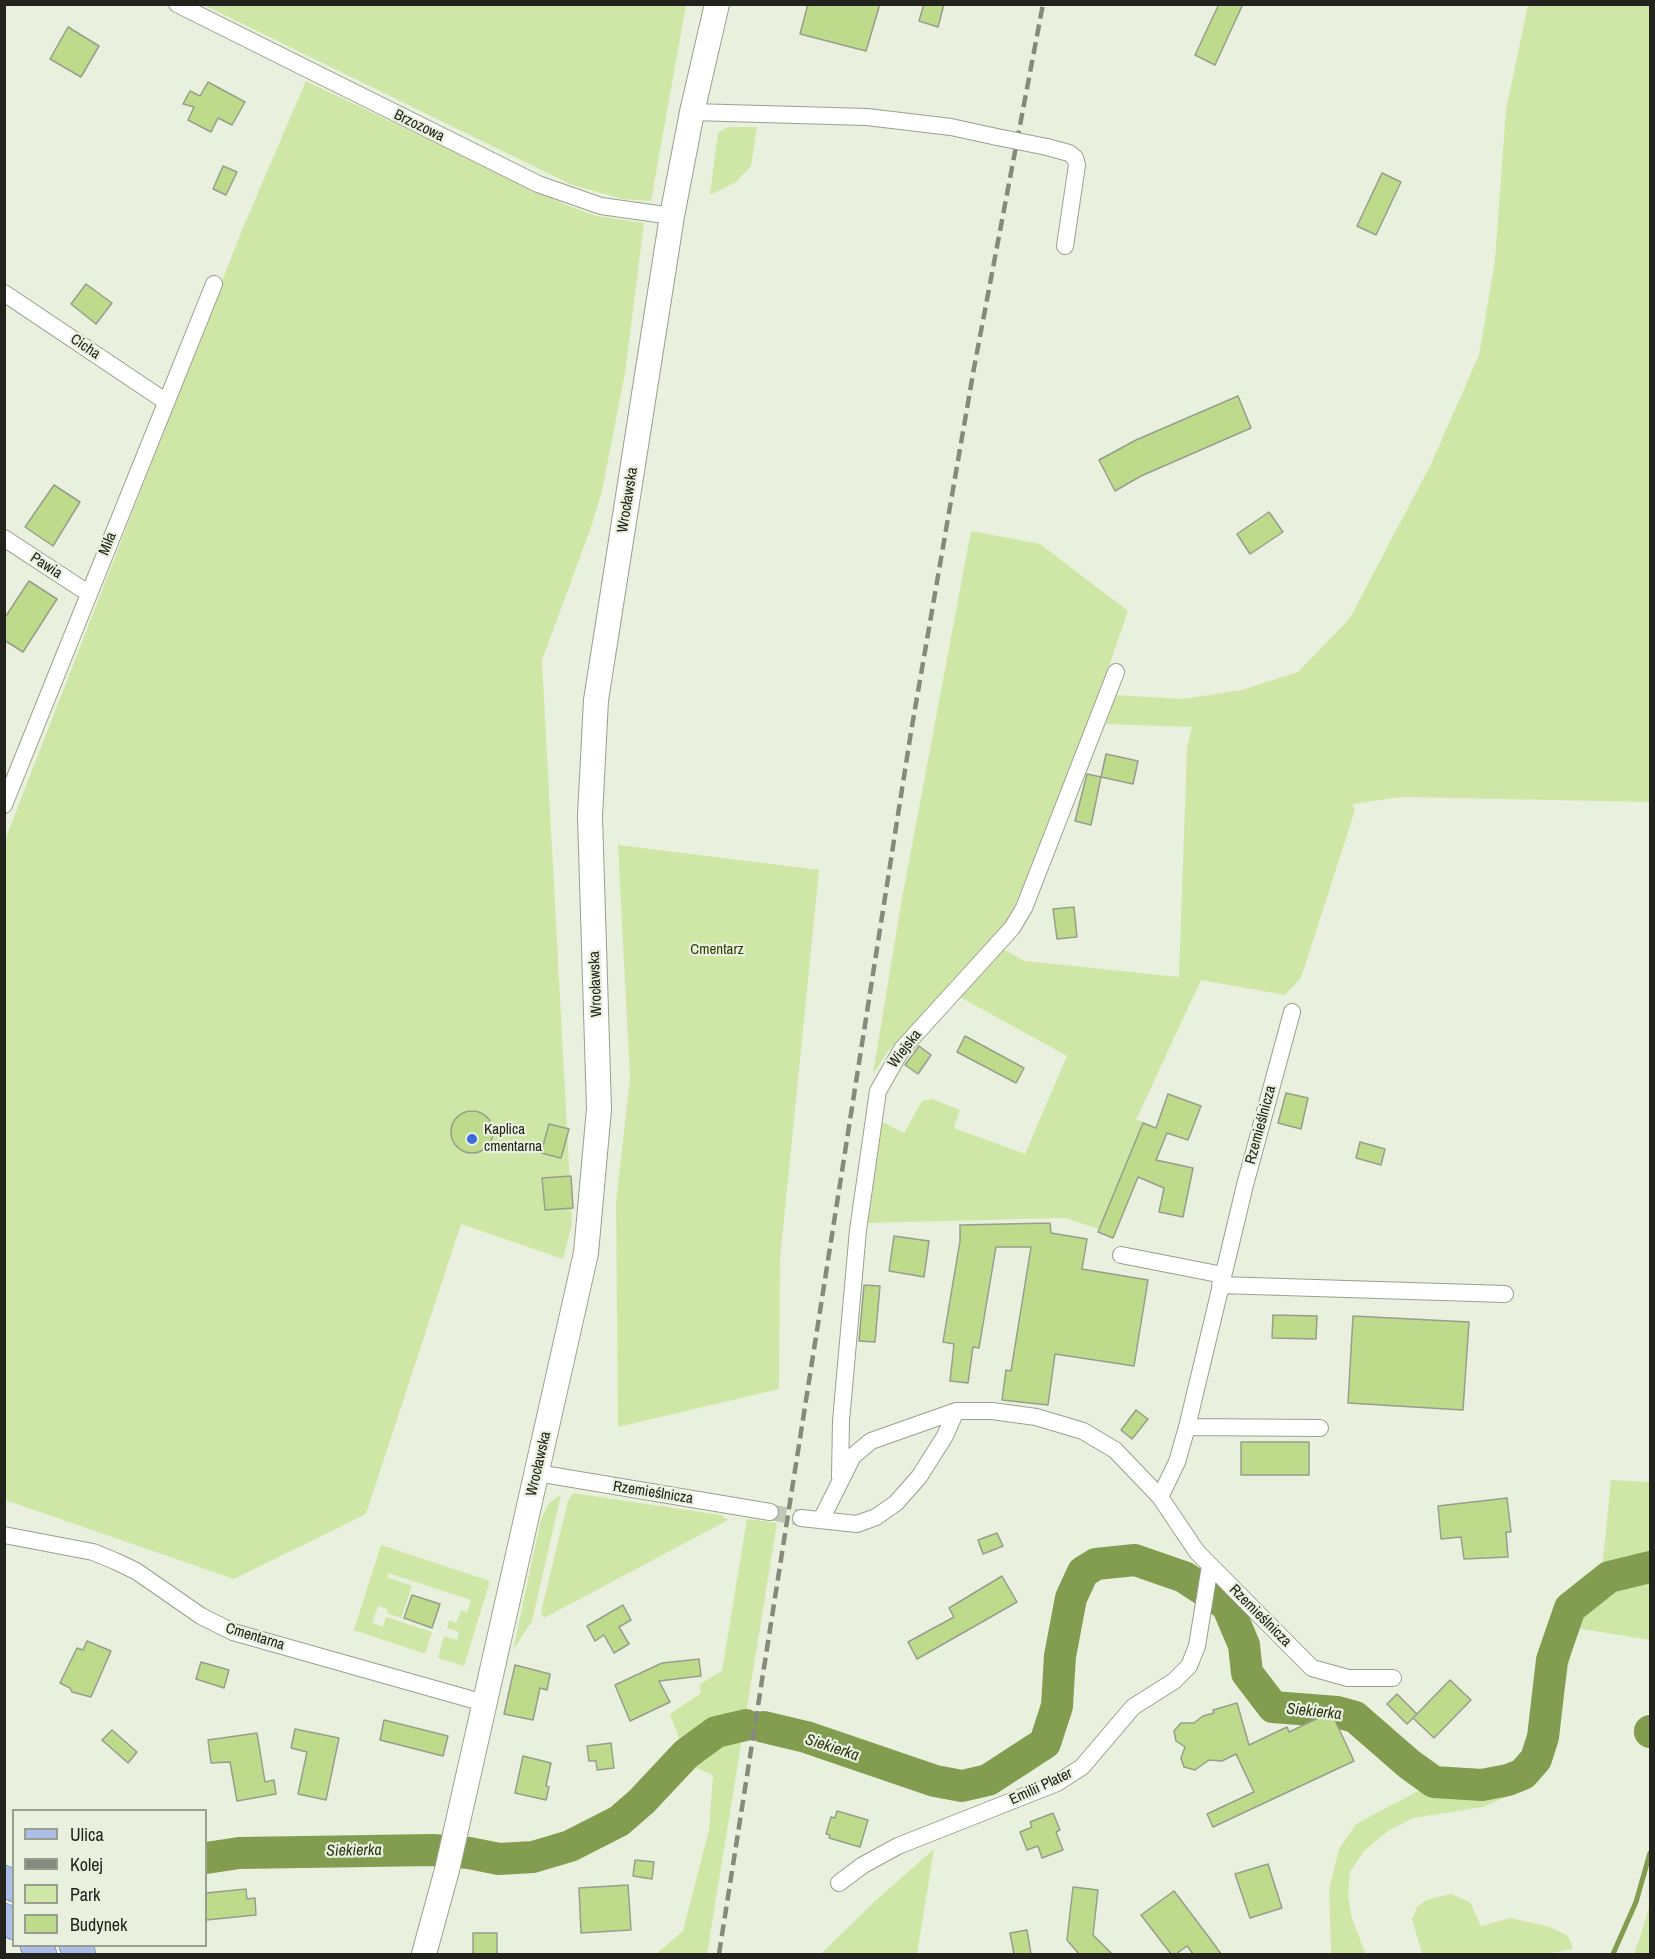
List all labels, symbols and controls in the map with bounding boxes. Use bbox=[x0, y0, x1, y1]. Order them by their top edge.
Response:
street label: Brzozowa bbox=[391, 106, 447, 146]
street label: Cicha bbox=[67, 331, 103, 363]
street label: Wrocławska bbox=[614, 466, 642, 534]
street label: Miła bbox=[95, 530, 121, 558]
street label: Pawia bbox=[27, 549, 65, 583]
park label: Cmentarz bbox=[690, 941, 744, 959]
street label: Wrocławska bbox=[586, 951, 606, 1017]
street label: Wiejska bbox=[884, 1026, 926, 1072]
street label: Rzemieślnicza bbox=[1242, 1084, 1280, 1166]
place label: Kaplica cmentarna bbox=[484, 1121, 542, 1156]
marker: Kaplica cmentarna bbox=[465, 1132, 479, 1146]
street label: Wrocławska bbox=[523, 1430, 555, 1498]
street label: Rzemieślnicza bbox=[612, 1478, 694, 1508]
street label: Rzemieślnicza bbox=[1225, 1581, 1295, 1651]
street label: Cmentarna bbox=[223, 1619, 287, 1655]
water label: Siekierka bbox=[1285, 1700, 1343, 1724]
water label: Siekierka bbox=[803, 1730, 861, 1766]
street label: Emilii Plater bbox=[1007, 1765, 1075, 1809]
legend bbox=[12, 1809, 207, 1947]
text: Ulica bbox=[70, 1822, 104, 1847]
water label: Siekierka bbox=[326, 1841, 382, 1861]
text: Kolej bbox=[70, 1852, 103, 1877]
text: Park bbox=[70, 1882, 100, 1907]
text: Budynek bbox=[70, 1912, 127, 1937]

